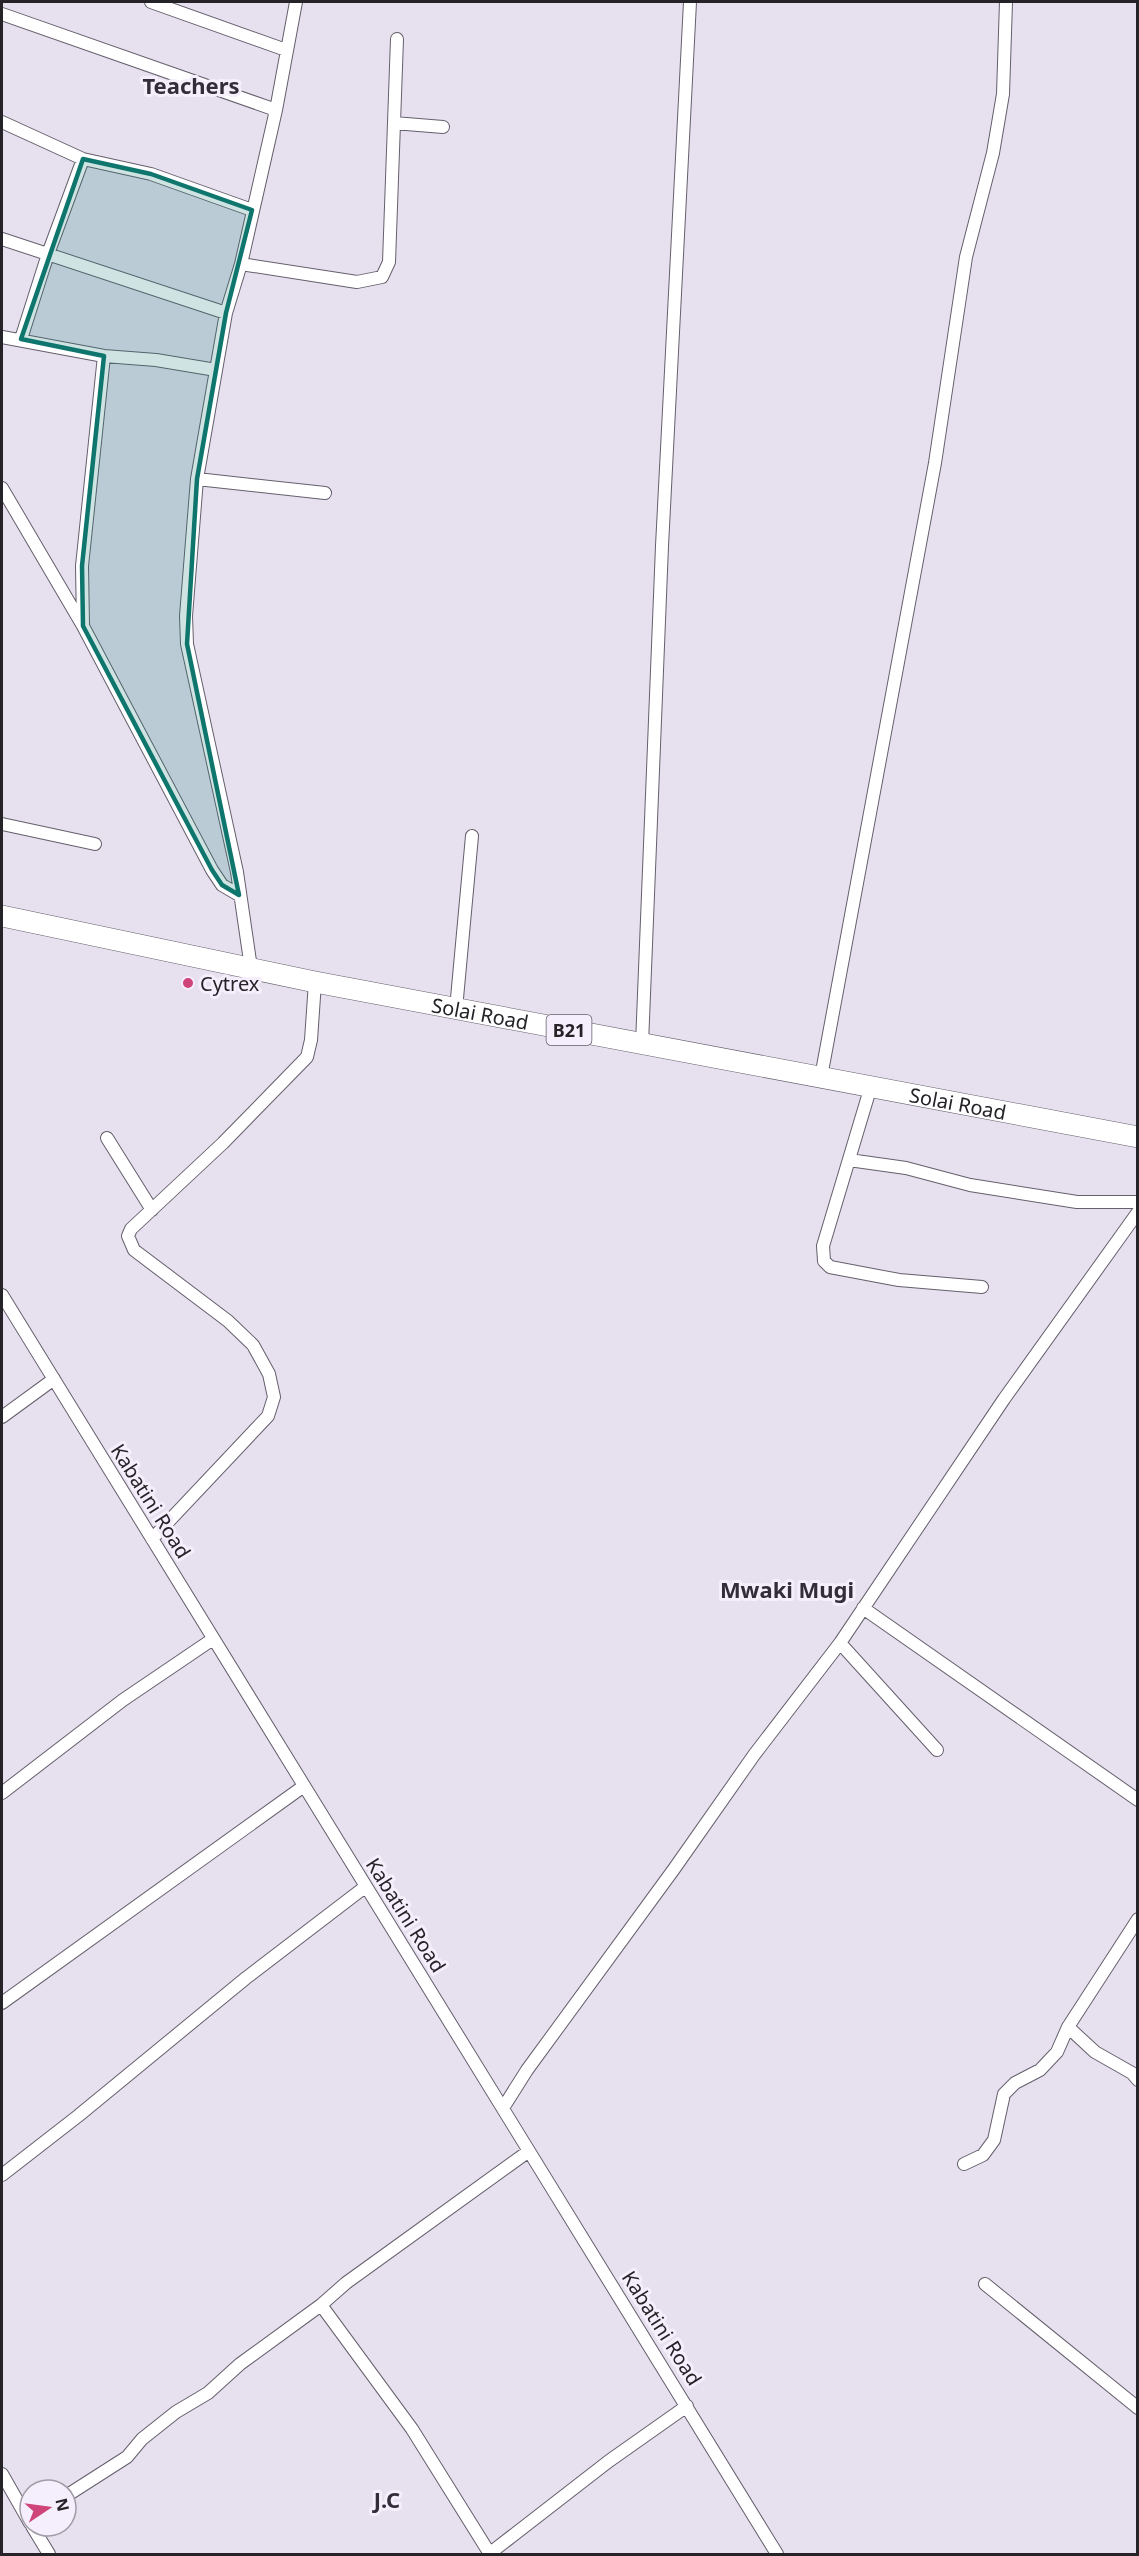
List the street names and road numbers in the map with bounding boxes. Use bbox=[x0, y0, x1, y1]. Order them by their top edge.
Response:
street label: Solai Road bbox=[430, 991, 531, 1035]
road number: B21 bbox=[546, 1015, 592, 1045]
street label: Solai Road bbox=[907, 1081, 1008, 1125]
street label: Kabatini Road bbox=[105, 1439, 197, 1563]
street label: Kabatini Road bbox=[360, 1853, 452, 1977]
street label: Kabatini Road bbox=[616, 2266, 708, 2390]

